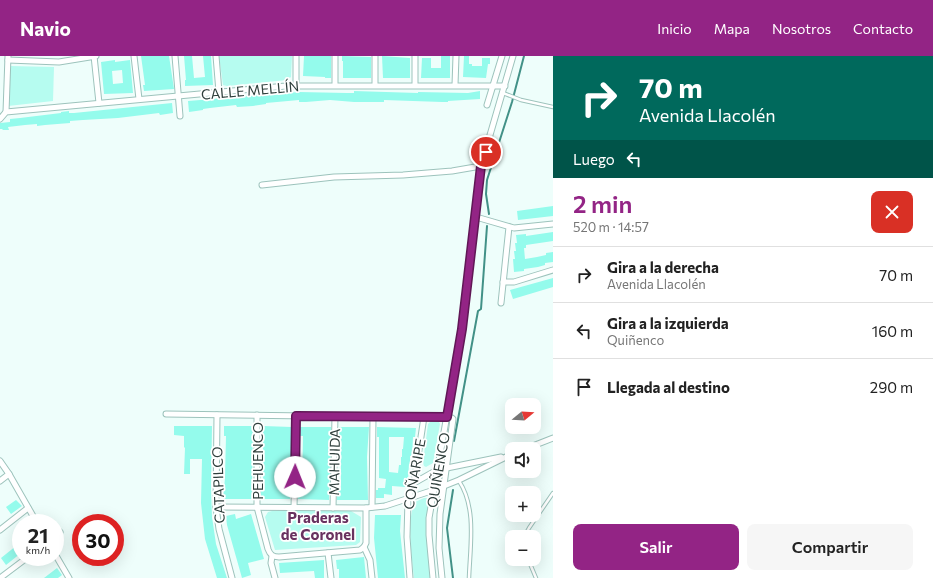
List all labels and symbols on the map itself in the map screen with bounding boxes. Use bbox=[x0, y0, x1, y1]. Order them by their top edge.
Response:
street label: CALLE MELLÍN bbox=[200, 77, 300, 103]
pin bbox=[469, 135, 503, 169]
north arrow bbox=[505, 398, 541, 434]
street label: PEHUENCO bbox=[249, 422, 266, 500]
street label: MAHUIDA bbox=[325, 428, 343, 496]
street label: QUIÑENCO bbox=[423, 431, 453, 509]
street label: COÑARIPE bbox=[399, 437, 429, 511]
street label: CATAPILCO bbox=[208, 446, 228, 524]
position arrow bbox=[274, 456, 316, 498]
district label: Praderas de Coronel bbox=[281, 508, 355, 543]
speed limit sign: 30 bbox=[72, 514, 124, 566]

